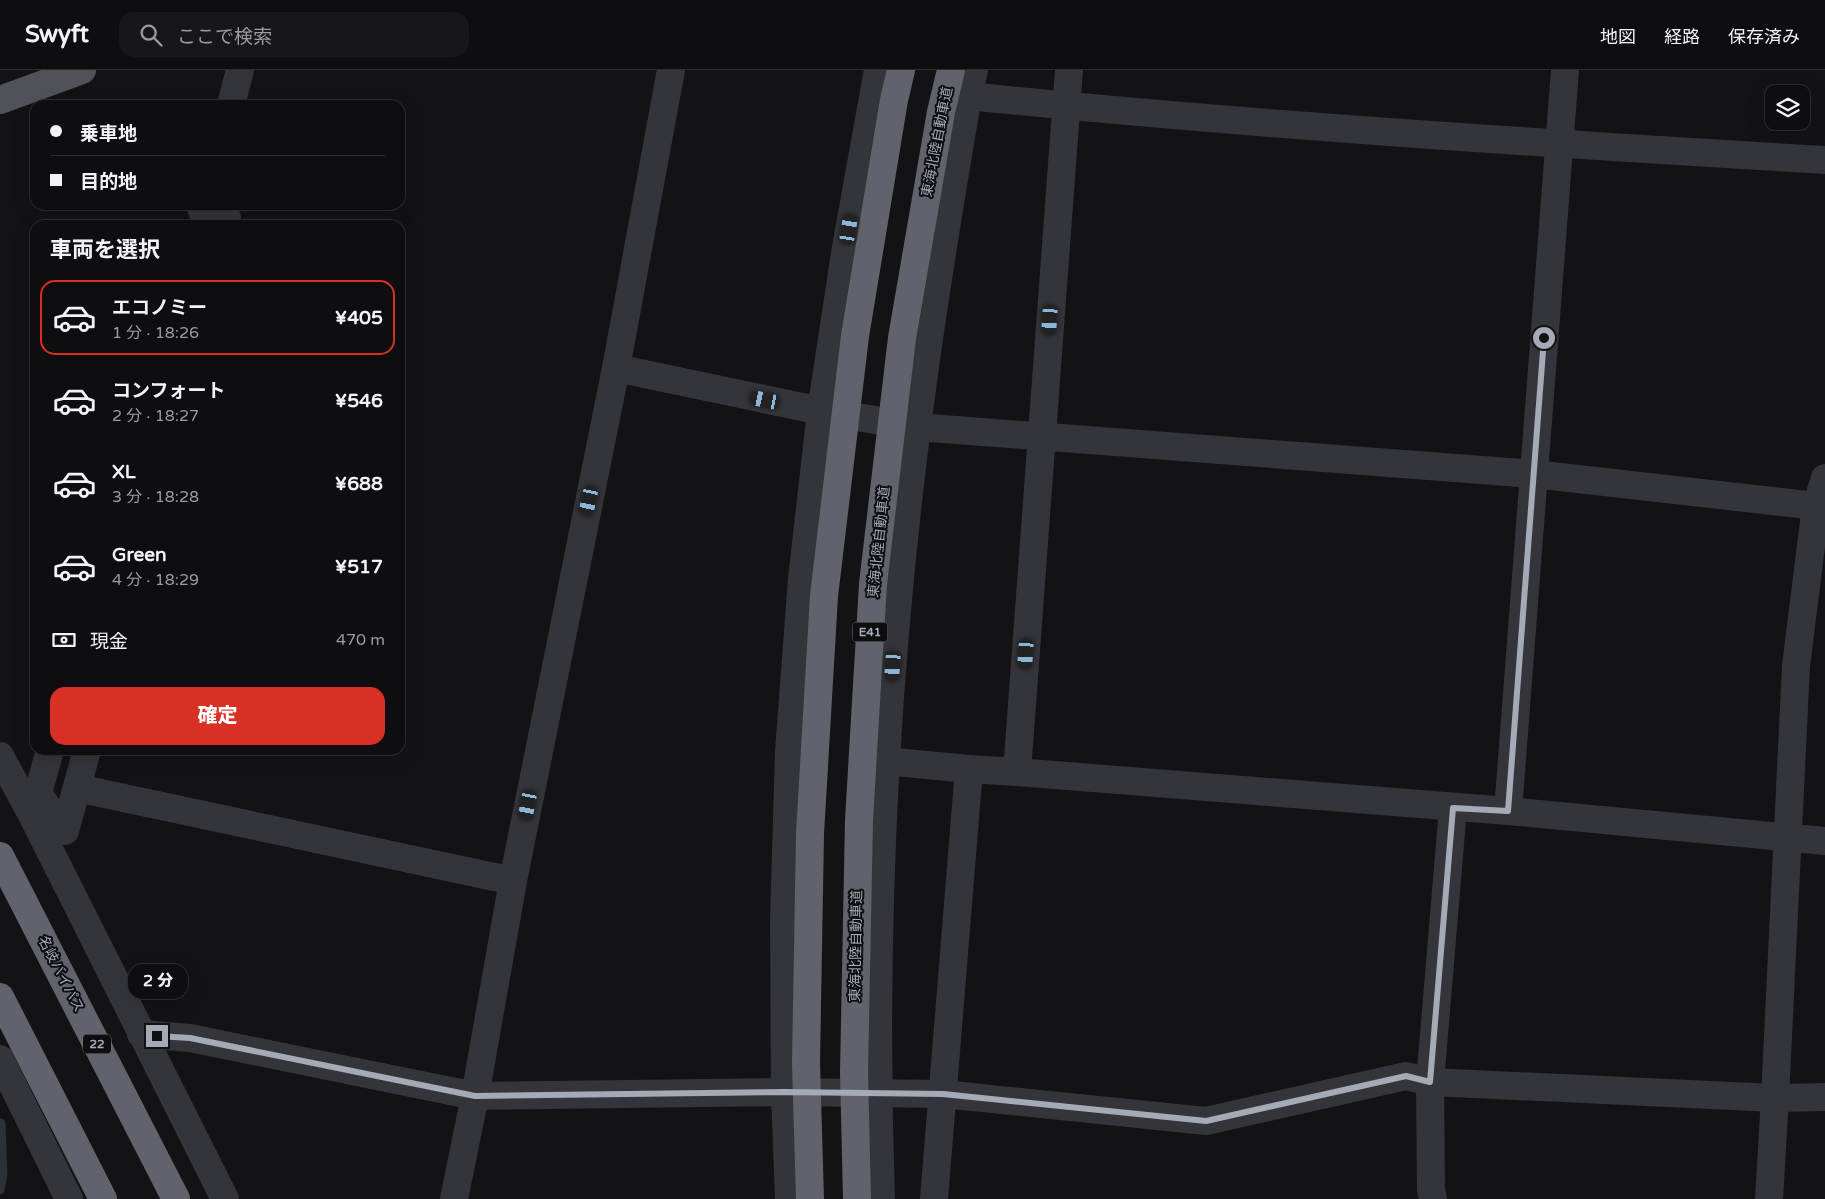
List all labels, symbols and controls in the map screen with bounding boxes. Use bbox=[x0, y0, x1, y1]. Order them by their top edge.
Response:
search box bbox=[119, 12, 469, 57]
text: Swyft bbox=[25, 20, 89, 49]
icon: search bbox=[137, 21, 165, 49]
text: ここで検索 bbox=[177, 26, 272, 48]
text: 地図 bbox=[1600, 26, 1636, 48]
text: 経路 bbox=[1664, 26, 1700, 48]
text: 保存済み bbox=[1728, 26, 1800, 48]
street label: 東海北陸自動車道 bbox=[918, 85, 956, 199]
map controls bbox=[1765, 85, 1810, 130]
button: layers bbox=[1765, 85, 1810, 130]
text: 乗車地 bbox=[80, 123, 137, 145]
text: 目的地 bbox=[80, 171, 137, 193]
car bbox=[839, 213, 858, 245]
text: 車両を選択 bbox=[50, 237, 160, 263]
icon: car bbox=[52, 295, 97, 340]
text: エコノミー bbox=[112, 297, 207, 319]
car bbox=[1041, 305, 1058, 335]
text: ¥405 bbox=[335, 307, 383, 329]
text: 1 分 · 18:26 bbox=[112, 323, 199, 343]
route start bbox=[1533, 327, 1555, 349]
icon: car bbox=[52, 378, 97, 423]
text: コンフォート bbox=[112, 380, 225, 402]
text: ¥546 bbox=[335, 390, 383, 412]
car bbox=[748, 390, 781, 410]
text: 2 分 · 18:27 bbox=[112, 406, 199, 426]
icon: car bbox=[52, 461, 97, 506]
text: XL bbox=[112, 461, 136, 483]
text: ¥688 bbox=[335, 473, 383, 495]
car bbox=[578, 485, 599, 517]
street label: 東海北陸自動車道 bbox=[865, 485, 893, 599]
text: 3 分 · 18:28 bbox=[112, 487, 199, 507]
icon: car bbox=[52, 544, 97, 589]
text: Green bbox=[112, 544, 166, 566]
text: ¥517 bbox=[335, 556, 383, 578]
text: 4 分 · 18:29 bbox=[112, 570, 199, 590]
road number: E41 bbox=[852, 622, 888, 642]
icon: cash bbox=[50, 626, 78, 654]
text: 470 m bbox=[336, 630, 385, 650]
text: 現金 bbox=[90, 631, 128, 653]
car bbox=[1017, 639, 1034, 669]
car bbox=[884, 651, 901, 681]
button: 確定 bbox=[50, 687, 385, 745]
car bbox=[517, 789, 538, 821]
street label: 東海北陸自動車道 bbox=[847, 890, 865, 1002]
street label: 名岐バイパス bbox=[34, 933, 88, 1015]
callout: 2 分 bbox=[127, 964, 187, 998]
text: 2 分 bbox=[143, 971, 173, 991]
route end bbox=[146, 1025, 168, 1047]
road number: 22 bbox=[83, 1034, 111, 1054]

